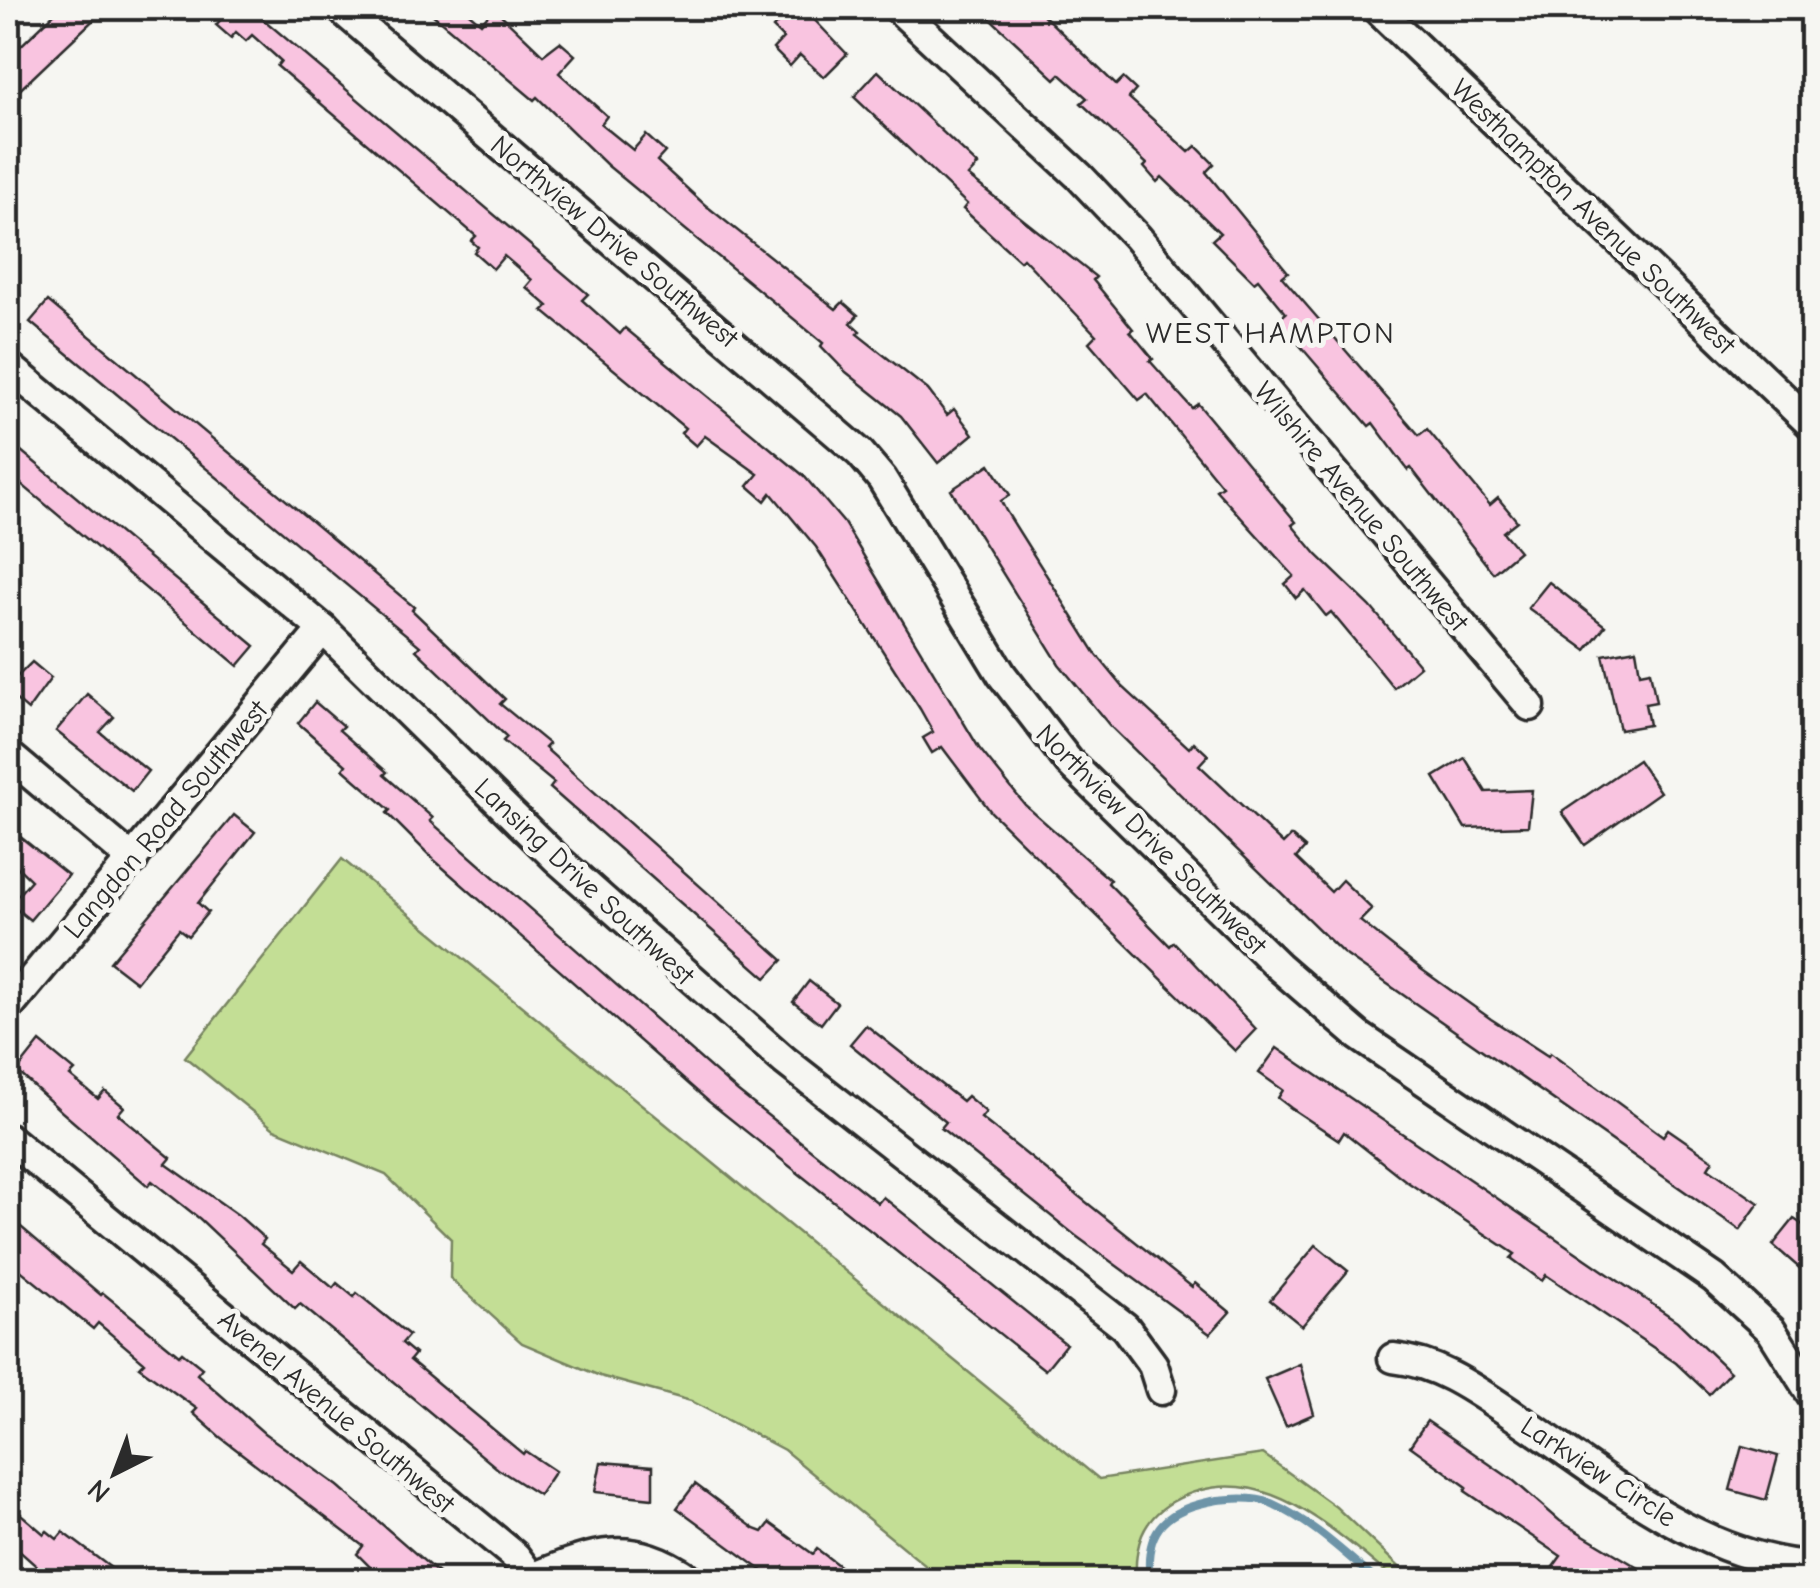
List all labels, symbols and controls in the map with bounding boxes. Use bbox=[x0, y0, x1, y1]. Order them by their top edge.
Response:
street label: Westhampton Avenue Southwest bbox=[1445, 72, 1743, 362]
street label: Northview Drive Southwest bbox=[484, 129, 745, 355]
district label: WEST HAMPTON bbox=[1146, 316, 1396, 351]
street label: Wilshire Avenue Southwest bbox=[1247, 375, 1476, 639]
street label: Langdon Road Southwest bbox=[57, 694, 275, 945]
street label: Northview Drive Southwest bbox=[1029, 718, 1274, 962]
street label: Lansing Drive Southwest bbox=[468, 772, 701, 992]
street label: Avenel Avenue Southwest bbox=[212, 1304, 462, 1521]
street label: Larkview Circle bbox=[1515, 1410, 1682, 1534]
north arrow bbox=[65, 1423, 165, 1523]
text: N bbox=[81, 1473, 116, 1509]

